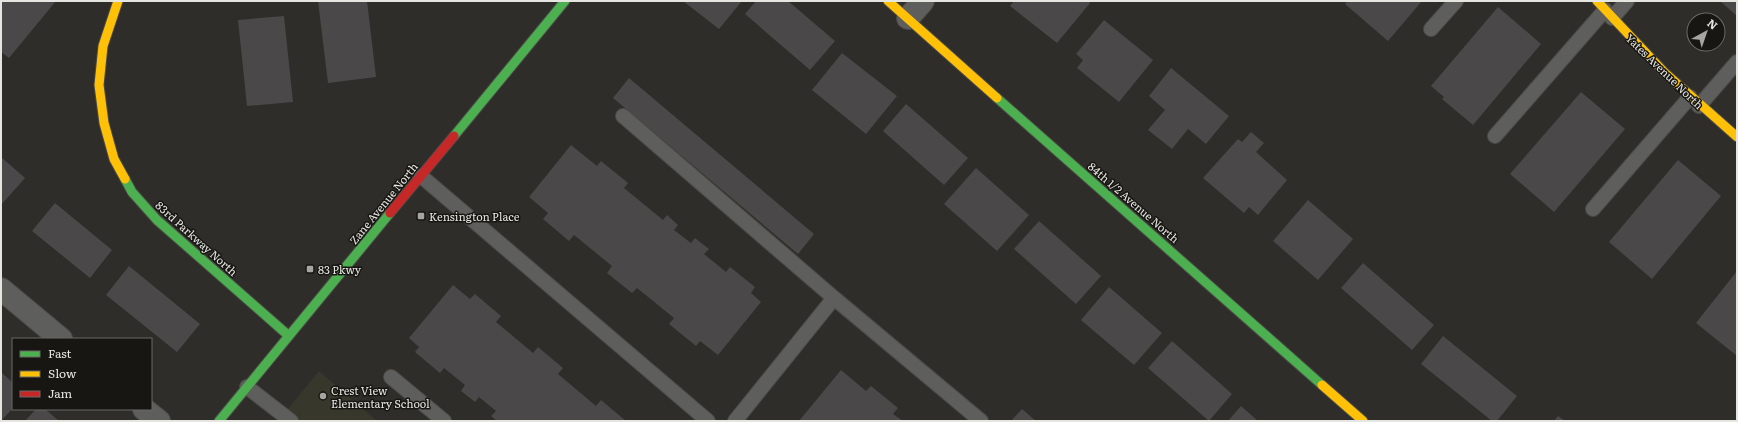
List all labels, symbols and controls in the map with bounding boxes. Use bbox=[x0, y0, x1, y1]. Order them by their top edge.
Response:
north arrow bbox=[1686, 12, 1726, 52]
text: N bbox=[1704, 14, 1722, 33]
street label: Yates Avenue North bbox=[1623, 30, 1707, 112]
street label: 84th 1/2 Avenue North bbox=[1085, 158, 1183, 246]
street label: Zane Avenue North bbox=[345, 159, 421, 247]
street label: 83rd Parkway North bbox=[153, 197, 241, 279]
place label: Kensington Place bbox=[429, 208, 520, 224]
marker: Kensington Place bbox=[416, 211, 426, 221]
place label: 83 Pkwy bbox=[318, 261, 362, 277]
marker: 83 Pkwy bbox=[305, 264, 315, 274]
legend bbox=[12, 338, 152, 410]
text: Fast bbox=[48, 344, 72, 362]
text: Slow bbox=[48, 364, 77, 382]
place label: Crest View Elementary School bbox=[331, 382, 430, 411]
text: Jam bbox=[48, 384, 73, 402]
marker: Crest View Elementary School bbox=[318, 391, 328, 401]

